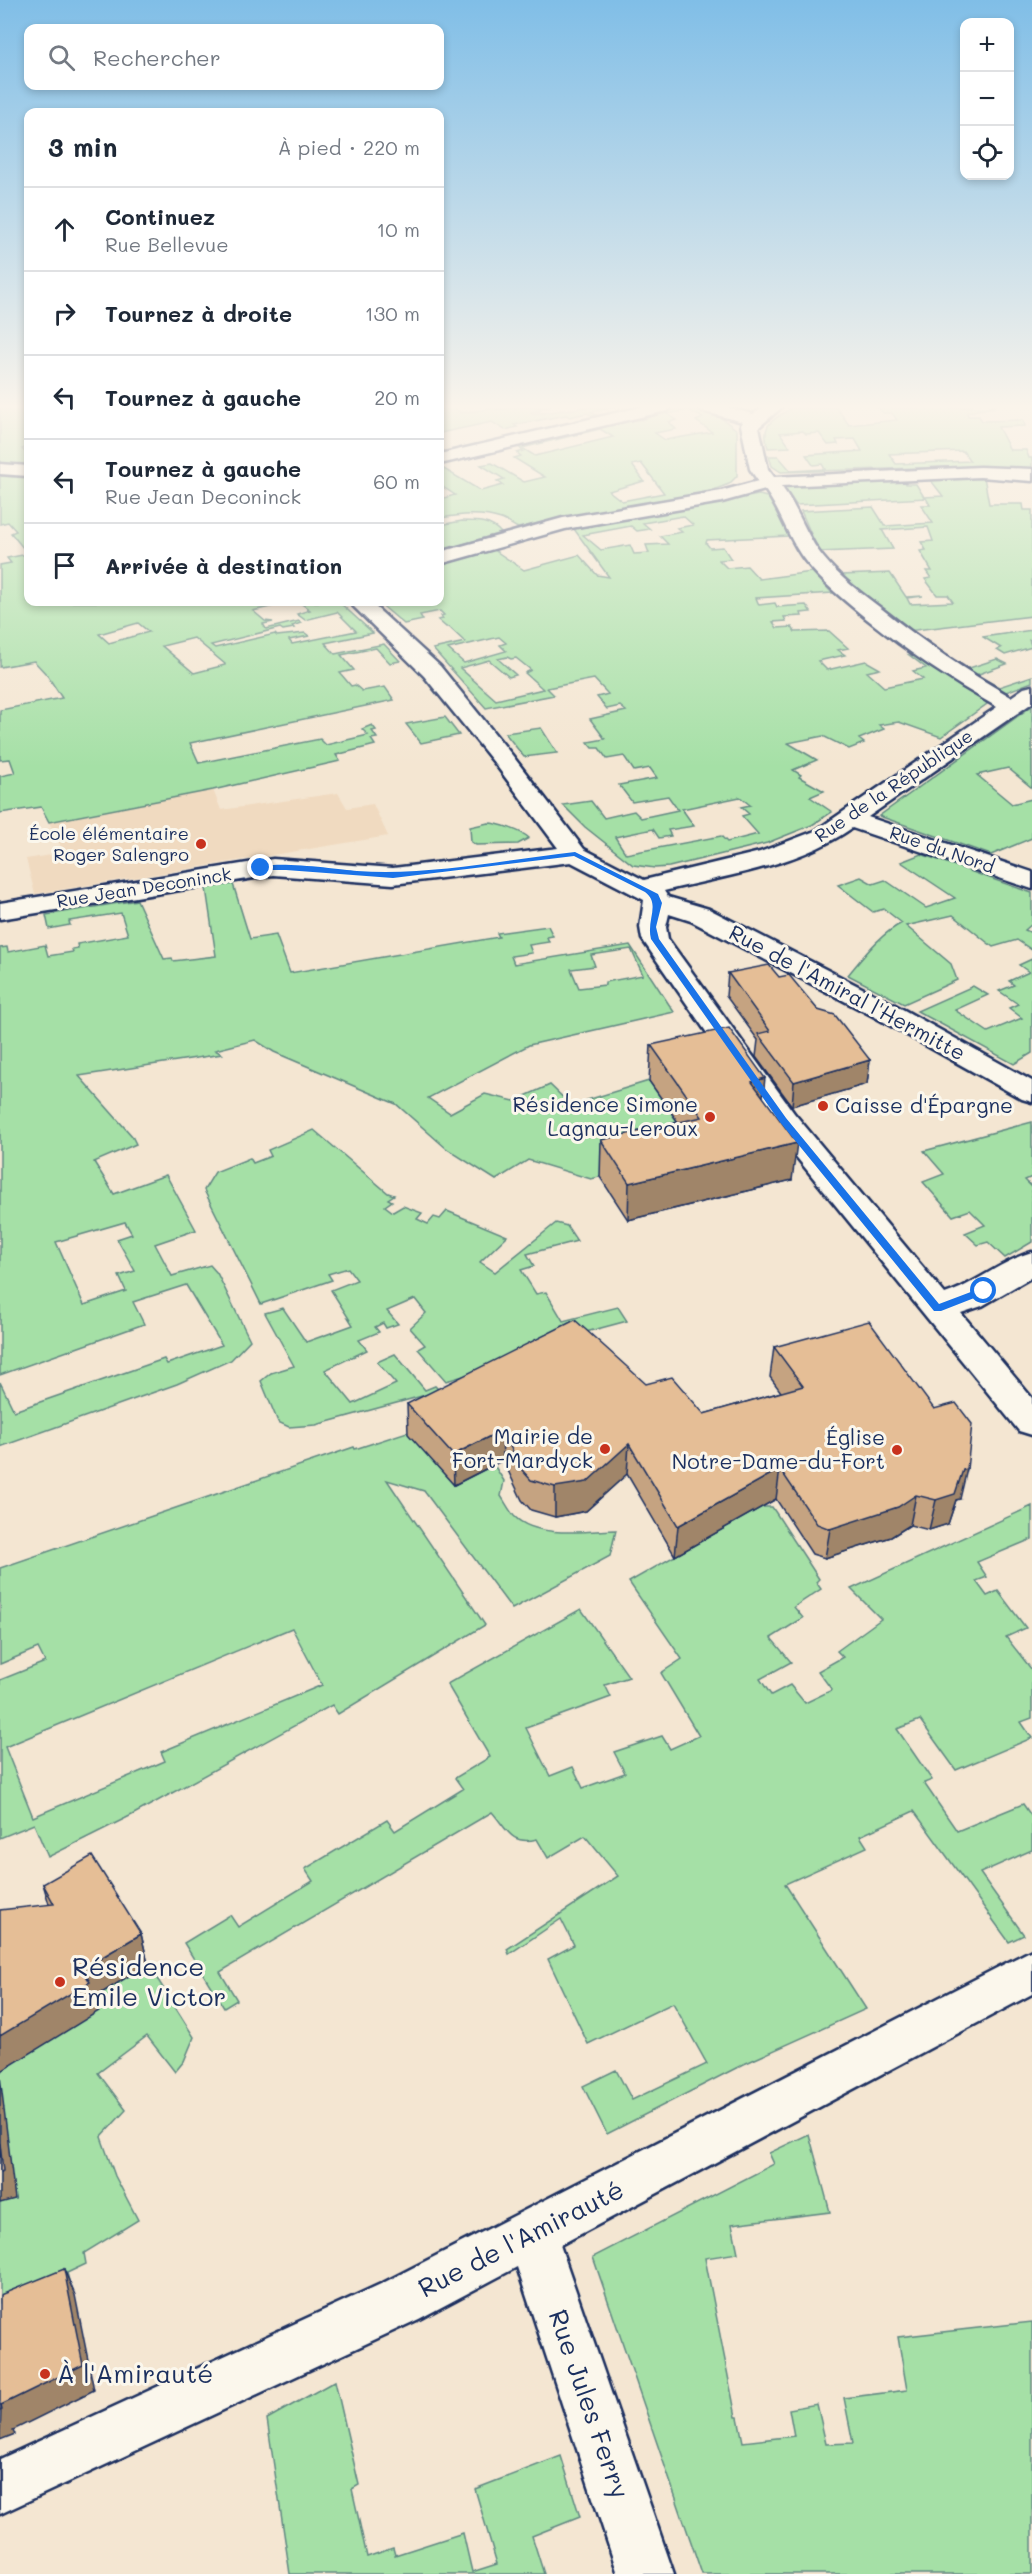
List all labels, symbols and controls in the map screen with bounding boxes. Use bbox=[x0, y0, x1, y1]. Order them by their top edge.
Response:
map controls bbox=[960, 18, 1014, 180]
button: + bbox=[960, 18, 1014, 72]
search box bbox=[24, 24, 444, 90]
icon: search bbox=[45, 41, 78, 74]
text: Rechercher bbox=[93, 43, 221, 72]
button: − bbox=[960, 72, 1014, 126]
button: locate bbox=[960, 126, 1014, 180]
text: 3 min bbox=[48, 130, 117, 164]
text: À pied · 220 m bbox=[278, 134, 420, 160]
text: Continuez bbox=[105, 202, 215, 231]
icon: ahead bbox=[48, 213, 81, 246]
text: 10 m bbox=[376, 216, 420, 242]
text: Rue Bellevue bbox=[105, 231, 229, 257]
icon: right bbox=[48, 297, 81, 330]
text: Tournez à droite bbox=[105, 299, 292, 328]
text: 130 m bbox=[365, 300, 420, 326]
icon: left bbox=[48, 381, 81, 414]
text: Tournez à gauche bbox=[105, 383, 301, 412]
text: 20 m bbox=[374, 384, 420, 410]
text: Tournez à gauche bbox=[105, 454, 301, 483]
icon: left bbox=[48, 465, 81, 498]
text: 60 m bbox=[373, 468, 420, 494]
text: Rue Jean Deconinck bbox=[105, 483, 301, 509]
icon: arrive bbox=[48, 549, 81, 582]
text: Arrivée à destination bbox=[105, 551, 342, 580]
street label: Rue de la République bbox=[810, 723, 977, 847]
street label: Rue du Nord bbox=[887, 820, 998, 878]
place label: École élémentaire Roger Salengro bbox=[29, 821, 189, 866]
marker: École élémentaire Roger Salengro bbox=[194, 837, 208, 851]
route end bbox=[247, 854, 273, 880]
street label: Rue Jean Deconinck bbox=[55, 861, 233, 913]
street label: Rue de l'Amiral l'Hermitte bbox=[725, 918, 971, 1066]
place label: Résidence Simone Lagnau-Leroux bbox=[512, 1090, 698, 1141]
place label: Caisse d'Épargne bbox=[835, 1091, 1013, 1118]
marker: Caisse d'Épargne bbox=[816, 1099, 830, 1113]
marker: Résidence Simone Lagnau-Leroux bbox=[703, 1110, 717, 1124]
route start bbox=[970, 1277, 996, 1303]
place label: Mairie de Fort-Mardyck bbox=[452, 1422, 593, 1473]
place label: Église Notre-Dame-du-Fort bbox=[672, 1423, 885, 1474]
marker: Mairie de Fort-Mardyck bbox=[598, 1442, 612, 1456]
marker: Église Notre-Dame-du-Fort bbox=[890, 1443, 904, 1457]
place label: Résidence Emile Victor bbox=[72, 1949, 226, 2013]
marker: Résidence Emile Victor bbox=[53, 1975, 67, 1989]
street label: Rue de l'Amirauté bbox=[412, 2172, 629, 2305]
street label: Rue Jules Ferry bbox=[542, 2305, 638, 2503]
place label: À l'Amirauté bbox=[57, 2356, 213, 2390]
marker: À l'Amirauté bbox=[38, 2367, 52, 2381]

